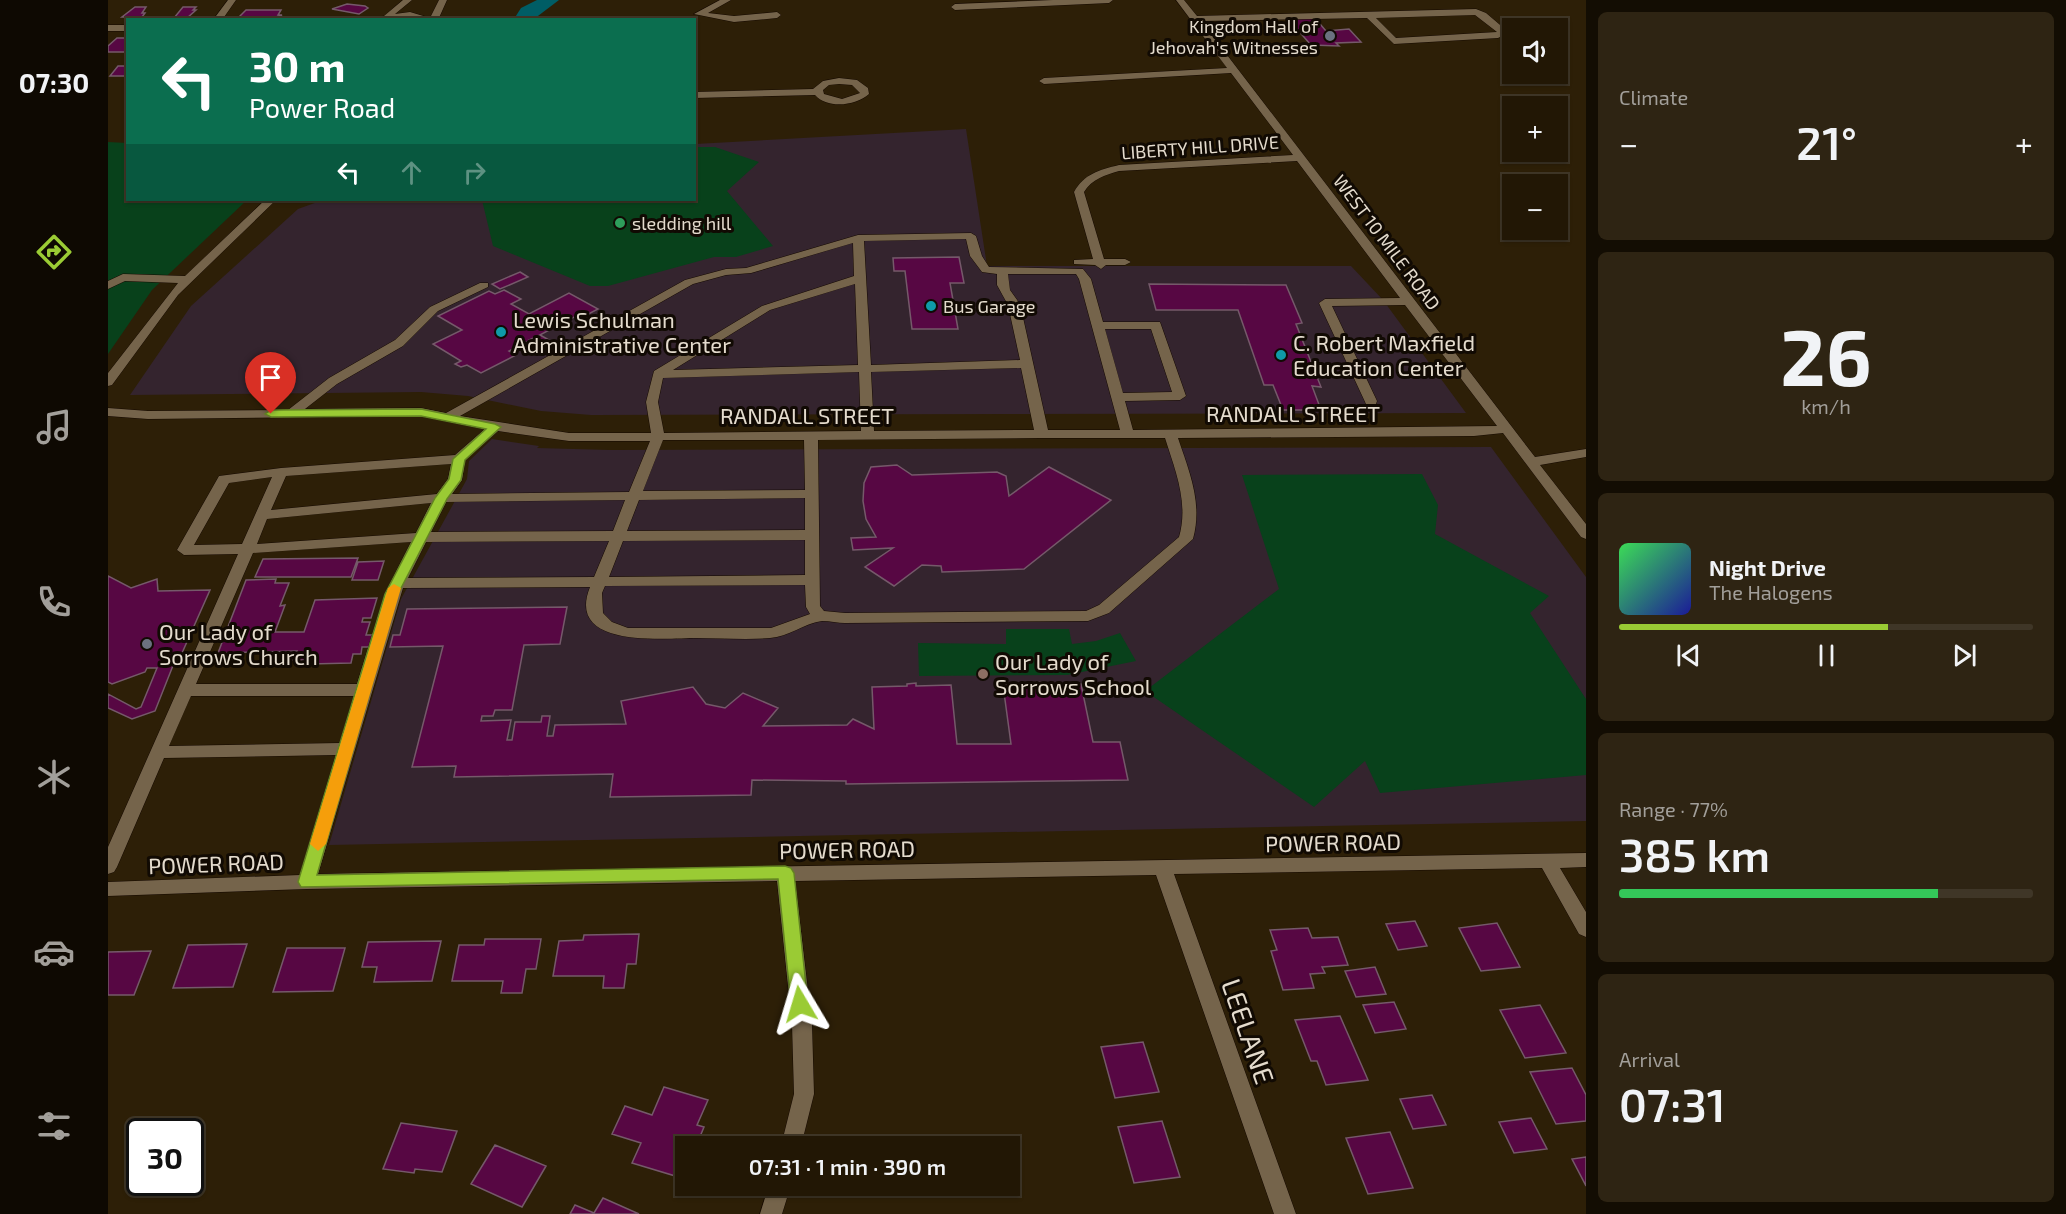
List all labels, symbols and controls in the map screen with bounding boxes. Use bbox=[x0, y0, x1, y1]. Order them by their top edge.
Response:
place label: Kingdom Hall of Jehovah's Witnesses bbox=[1150, 15, 1319, 58]
map controls bbox=[1502, 18, 1568, 240]
button: sound bbox=[1502, 18, 1568, 84]
marker: Kingdom Hall of Jehovah's Witnesses bbox=[1323, 29, 1337, 43]
text: 30 m bbox=[249, 40, 345, 90]
icon: left bbox=[150, 42, 228, 120]
text: 07:30 bbox=[19, 66, 89, 98]
text: Climate bbox=[1619, 85, 1688, 109]
text: Power Road bbox=[249, 91, 395, 123]
button: + bbox=[1502, 96, 1568, 162]
text: 21° bbox=[1796, 115, 1857, 169]
text: − bbox=[1619, 123, 1638, 163]
text: + bbox=[2015, 123, 2033, 163]
street label: LIBERTY HILL DRIVE bbox=[1120, 131, 1280, 163]
icon: left bbox=[332, 156, 365, 189]
icon: ahead bbox=[395, 156, 428, 189]
icon: right bbox=[458, 156, 491, 189]
street label: WEST 10 MILE ROAD bbox=[1329, 170, 1445, 314]
button: − bbox=[1502, 174, 1568, 240]
place label: sledding hill bbox=[632, 212, 732, 234]
marker: sledding hill bbox=[613, 216, 627, 230]
icon: directions bbox=[33, 231, 75, 273]
place label: Bus Garage bbox=[943, 295, 1036, 317]
marker: Bus Garage bbox=[924, 299, 938, 313]
place label: Lewis Schulman Administrative Center bbox=[513, 306, 731, 357]
text: 26 bbox=[1780, 308, 1872, 402]
marker: Lewis Schulman Administrative Center bbox=[494, 325, 508, 339]
place label: C. Robert Maxfield Education Center bbox=[1293, 329, 1475, 380]
marker: C. Robert Maxfield Education Center bbox=[1274, 348, 1288, 362]
pin bbox=[245, 352, 296, 414]
icon: arrive bbox=[254, 361, 287, 394]
text: km/h bbox=[1801, 394, 1851, 418]
street label: RANDALL STREET bbox=[1206, 400, 1380, 426]
street label: RANDALL STREET bbox=[720, 402, 894, 428]
icon: music bbox=[33, 406, 75, 448]
text: Night Drive bbox=[1709, 554, 1826, 580]
text: The Halogens bbox=[1709, 580, 1833, 604]
icon: phone bbox=[33, 581, 75, 623]
place label: Our Lady of Sorrows Church bbox=[159, 618, 318, 669]
marker: Our Lady of Sorrows Church bbox=[140, 637, 154, 651]
icon: previous bbox=[1672, 639, 1705, 672]
icon: pause bbox=[1810, 639, 1843, 672]
icon: next bbox=[1948, 639, 1981, 672]
place label: Our Lady of Sorrows School bbox=[995, 648, 1152, 699]
marker: Our Lady of Sorrows School bbox=[976, 667, 990, 681]
icon: climate bbox=[33, 756, 75, 798]
text: Range · 77% bbox=[1619, 797, 1728, 821]
text: 385 km bbox=[1619, 827, 1770, 881]
street label: POWER ROAD bbox=[1265, 828, 1401, 856]
street label: POWER ROAD bbox=[779, 835, 915, 863]
street label: POWER ROAD bbox=[148, 848, 284, 878]
icon: car bbox=[33, 931, 75, 973]
position arrow bbox=[768, 972, 832, 1036]
street label: LEELANE bbox=[1216, 974, 1282, 1088]
text: Arrival bbox=[1619, 1047, 1680, 1071]
text: 07:31 bbox=[1619, 1077, 1726, 1131]
icon: filters bbox=[33, 1105, 75, 1147]
speed limit sign: 30 bbox=[126, 1118, 204, 1196]
text: 07:31 · 1 min · 390 m bbox=[749, 1153, 946, 1179]

